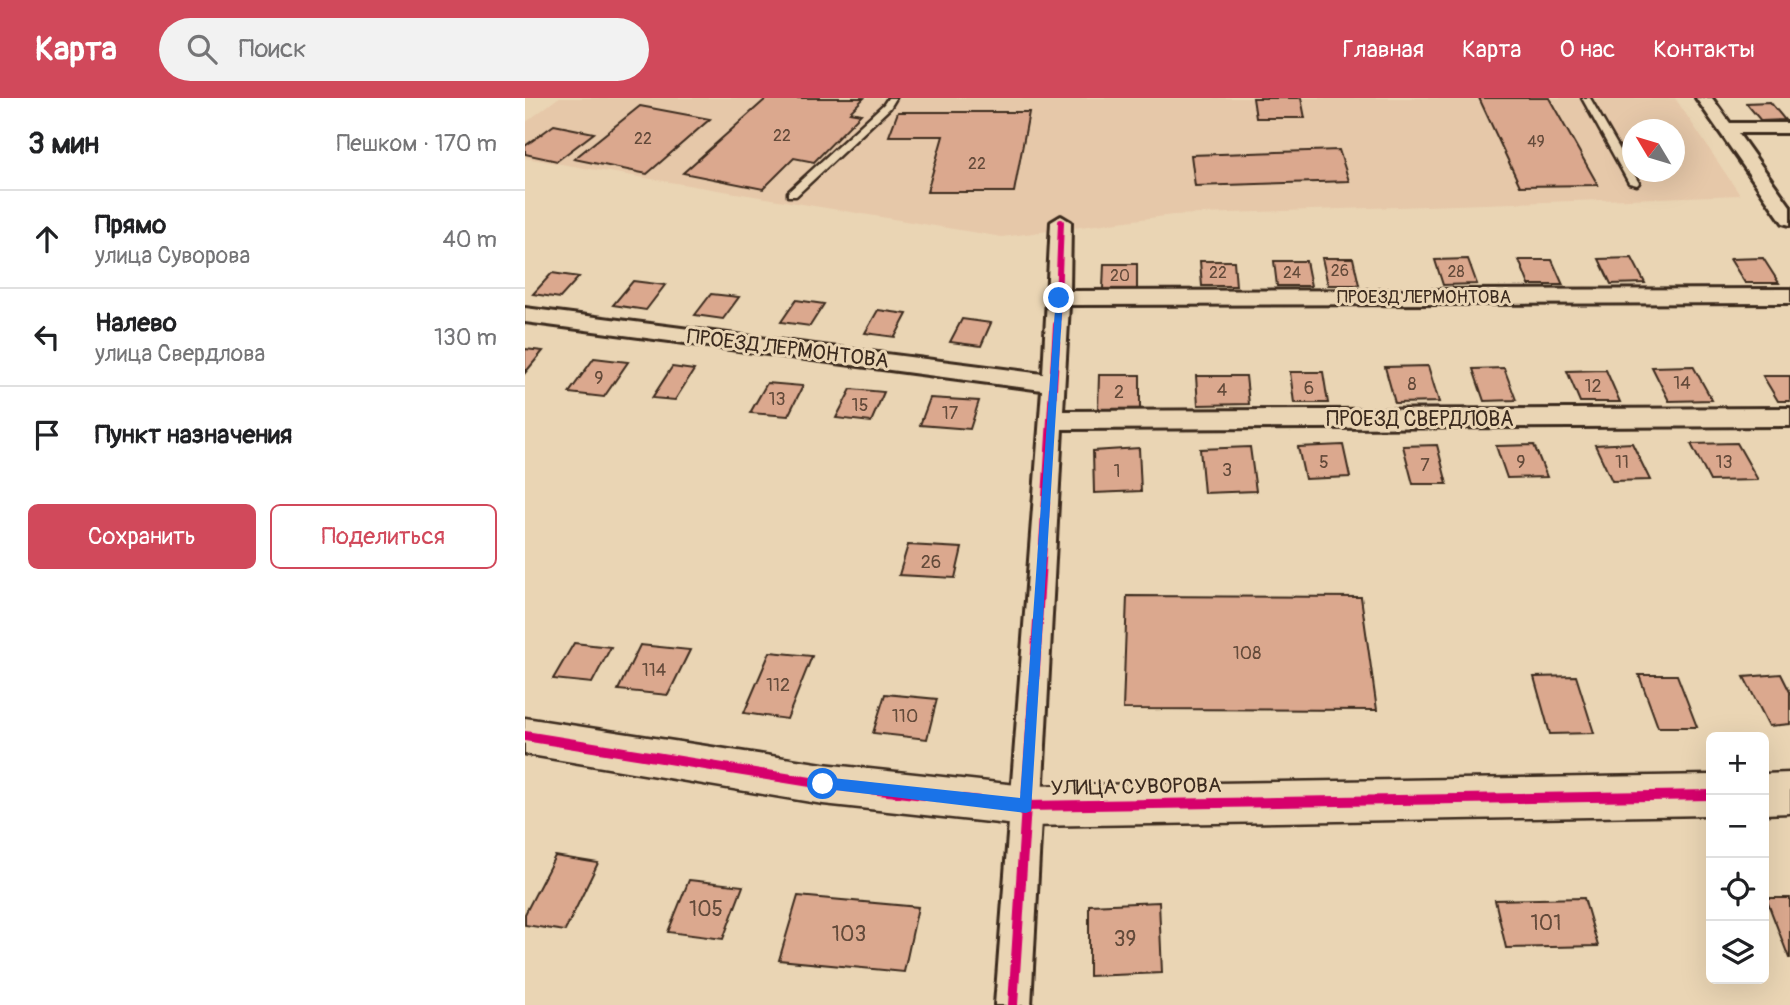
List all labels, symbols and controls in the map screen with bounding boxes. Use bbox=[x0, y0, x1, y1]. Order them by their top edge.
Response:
search box bbox=[159, 18, 649, 81]
text: Карта bbox=[35, 29, 117, 70]
icon: search bbox=[183, 30, 221, 68]
text: Поиск bbox=[239, 33, 307, 65]
text: Главная bbox=[1343, 35, 1424, 64]
text: Карта bbox=[1462, 35, 1522, 64]
text: О нас bbox=[1560, 35, 1615, 64]
text: Контакты bbox=[1653, 35, 1755, 64]
north arrow bbox=[1622, 119, 1685, 182]
text: 3 мин bbox=[28, 125, 99, 162]
house number: 22 bbox=[773, 126, 791, 146]
text: Пешком · 170 m bbox=[337, 129, 497, 158]
house number: 22 bbox=[634, 129, 652, 149]
house number: 49 bbox=[1527, 132, 1545, 152]
house number: 22 bbox=[968, 154, 986, 174]
text: Прямо bbox=[95, 209, 166, 241]
icon: ahead bbox=[28, 220, 66, 258]
text: 40 m bbox=[443, 225, 497, 254]
text: улица Суворова bbox=[95, 241, 250, 270]
house number: 26 bbox=[1331, 261, 1349, 281]
house number: 28 bbox=[1447, 262, 1465, 282]
house number: 22 bbox=[1209, 263, 1227, 283]
house number: 24 bbox=[1283, 263, 1301, 283]
house number: 20 bbox=[1110, 266, 1130, 286]
route end bbox=[1043, 282, 1074, 313]
street label: ПРОЕЗД ЛЕРМОНТОВА bbox=[1337, 286, 1511, 309]
text: Налево bbox=[95, 307, 177, 339]
icon: left bbox=[28, 318, 66, 356]
text: 130 m bbox=[434, 323, 497, 352]
street label: ПРОЕЗД ЛЕРМОНТОВА bbox=[685, 323, 891, 375]
text: улица Свердлова bbox=[95, 339, 265, 368]
house number: 9 bbox=[594, 367, 604, 390]
house number: 14 bbox=[1673, 372, 1691, 395]
house number: 8 bbox=[1407, 373, 1417, 396]
house number: 12 bbox=[1584, 375, 1602, 398]
house number: 6 bbox=[1304, 377, 1314, 400]
house number: 4 bbox=[1217, 379, 1228, 402]
house number: 2 bbox=[1114, 381, 1124, 404]
house number: 13 bbox=[768, 388, 786, 411]
house number: 15 bbox=[852, 394, 868, 417]
house number: 17 bbox=[942, 402, 959, 425]
street label: ПРОЕЗД СВЕРДЛОВА bbox=[1326, 406, 1514, 433]
icon: arrive bbox=[28, 416, 66, 454]
text: Пункт назначения bbox=[95, 419, 292, 451]
house number: 5 bbox=[1319, 451, 1329, 474]
house number: 9 bbox=[1516, 451, 1526, 474]
house number: 11 bbox=[1615, 451, 1629, 474]
house number: 13 bbox=[1715, 451, 1733, 474]
house number: 7 bbox=[1420, 454, 1430, 477]
house number: 3 bbox=[1222, 459, 1232, 482]
house number: 1 bbox=[1113, 460, 1121, 483]
button: Сохранить bbox=[28, 504, 256, 569]
button: Поделиться bbox=[270, 504, 497, 569]
house number: 26 bbox=[921, 551, 941, 574]
house number: 108 bbox=[1233, 642, 1261, 665]
house number: 114 bbox=[642, 659, 667, 682]
house number: 112 bbox=[766, 674, 790, 697]
house number: 110 bbox=[892, 705, 918, 728]
map controls bbox=[1706, 732, 1769, 984]
button: + bbox=[1706, 732, 1769, 795]
route start bbox=[807, 768, 838, 799]
street label: УЛИЦА СУВОРОВА bbox=[1050, 772, 1222, 802]
button: − bbox=[1706, 795, 1769, 858]
button: locate bbox=[1706, 858, 1769, 921]
house number: 105 bbox=[689, 896, 723, 923]
house number: 101 bbox=[1531, 910, 1561, 937]
house number: 103 bbox=[832, 921, 866, 948]
button: layers bbox=[1706, 921, 1769, 984]
house number: 39 bbox=[1114, 926, 1136, 953]

